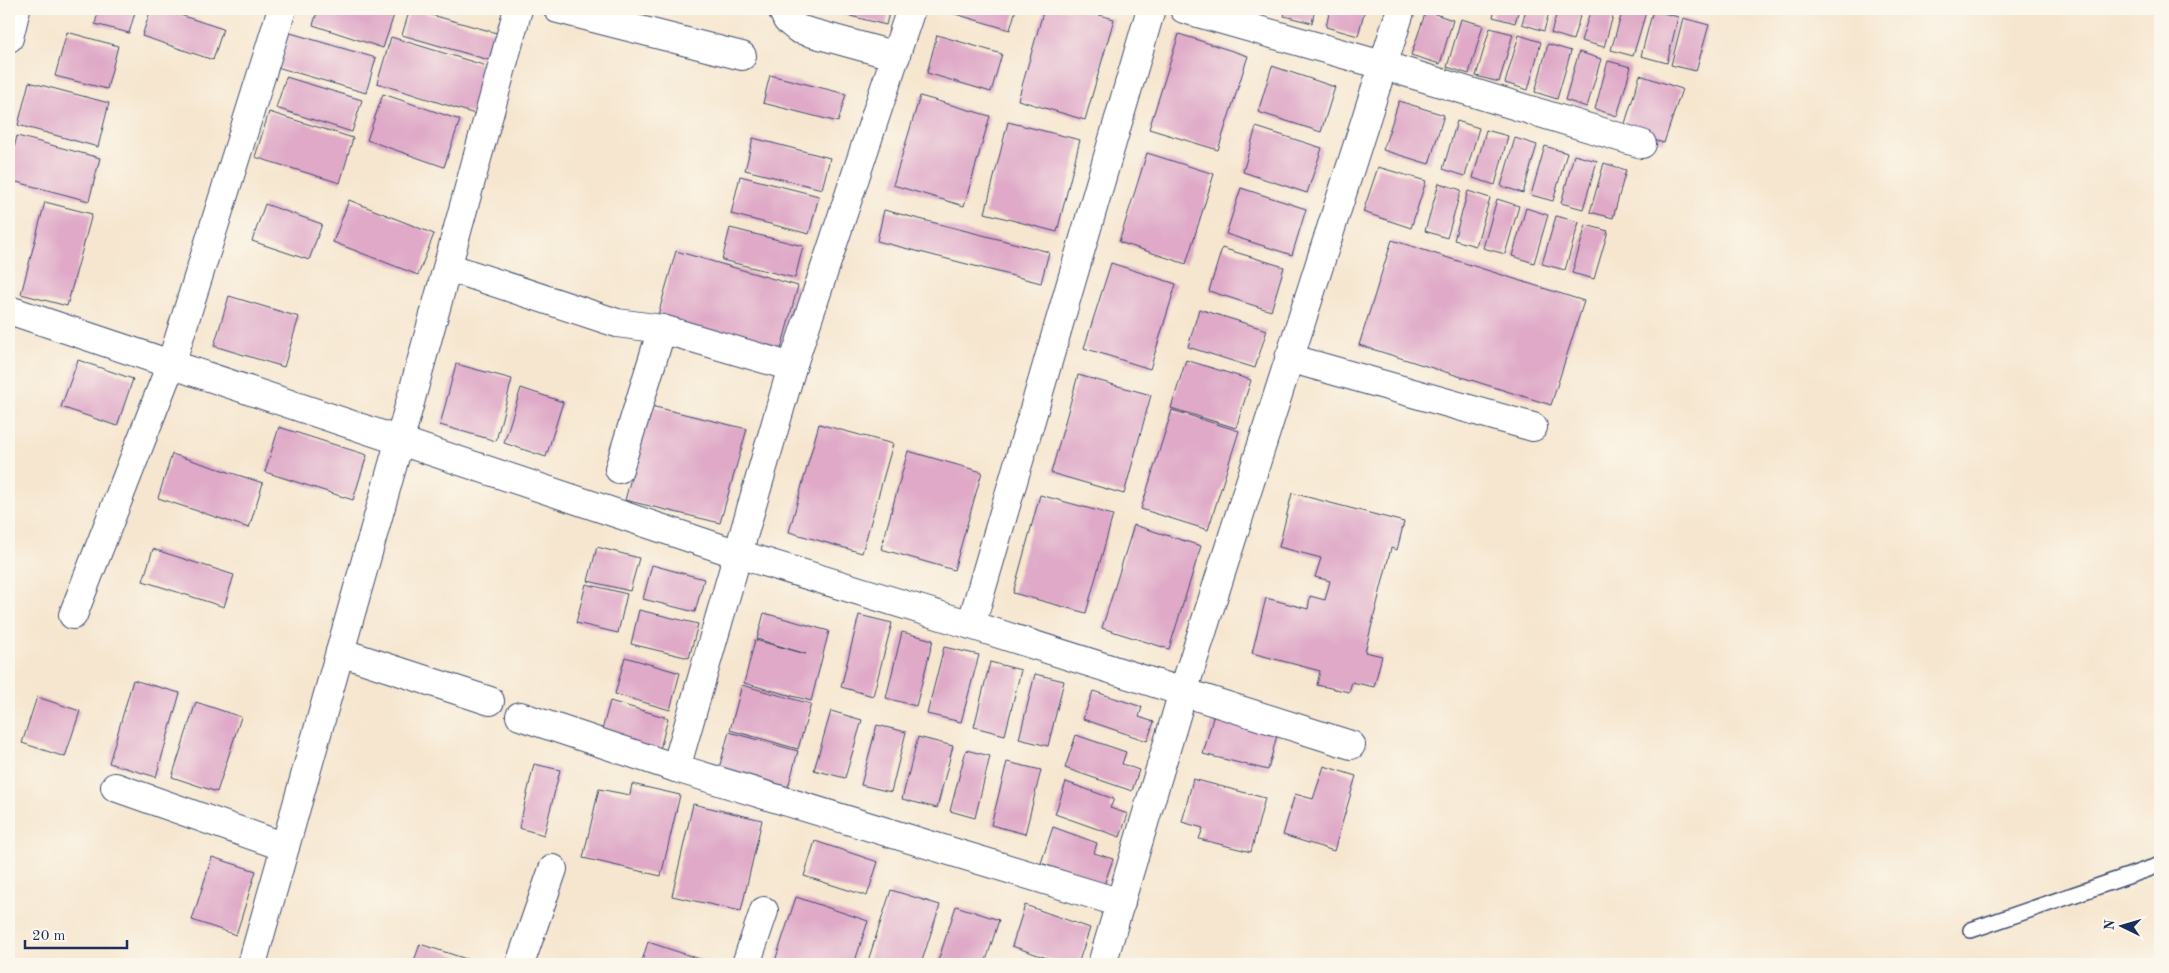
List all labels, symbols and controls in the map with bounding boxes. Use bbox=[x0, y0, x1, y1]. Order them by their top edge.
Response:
north arrow bbox=[2096, 900, 2146, 950]
scale bar bbox=[25, 918, 128, 950]
text: N bbox=[2103, 919, 2118, 931]
text: 20 m bbox=[32, 929, 66, 944]

